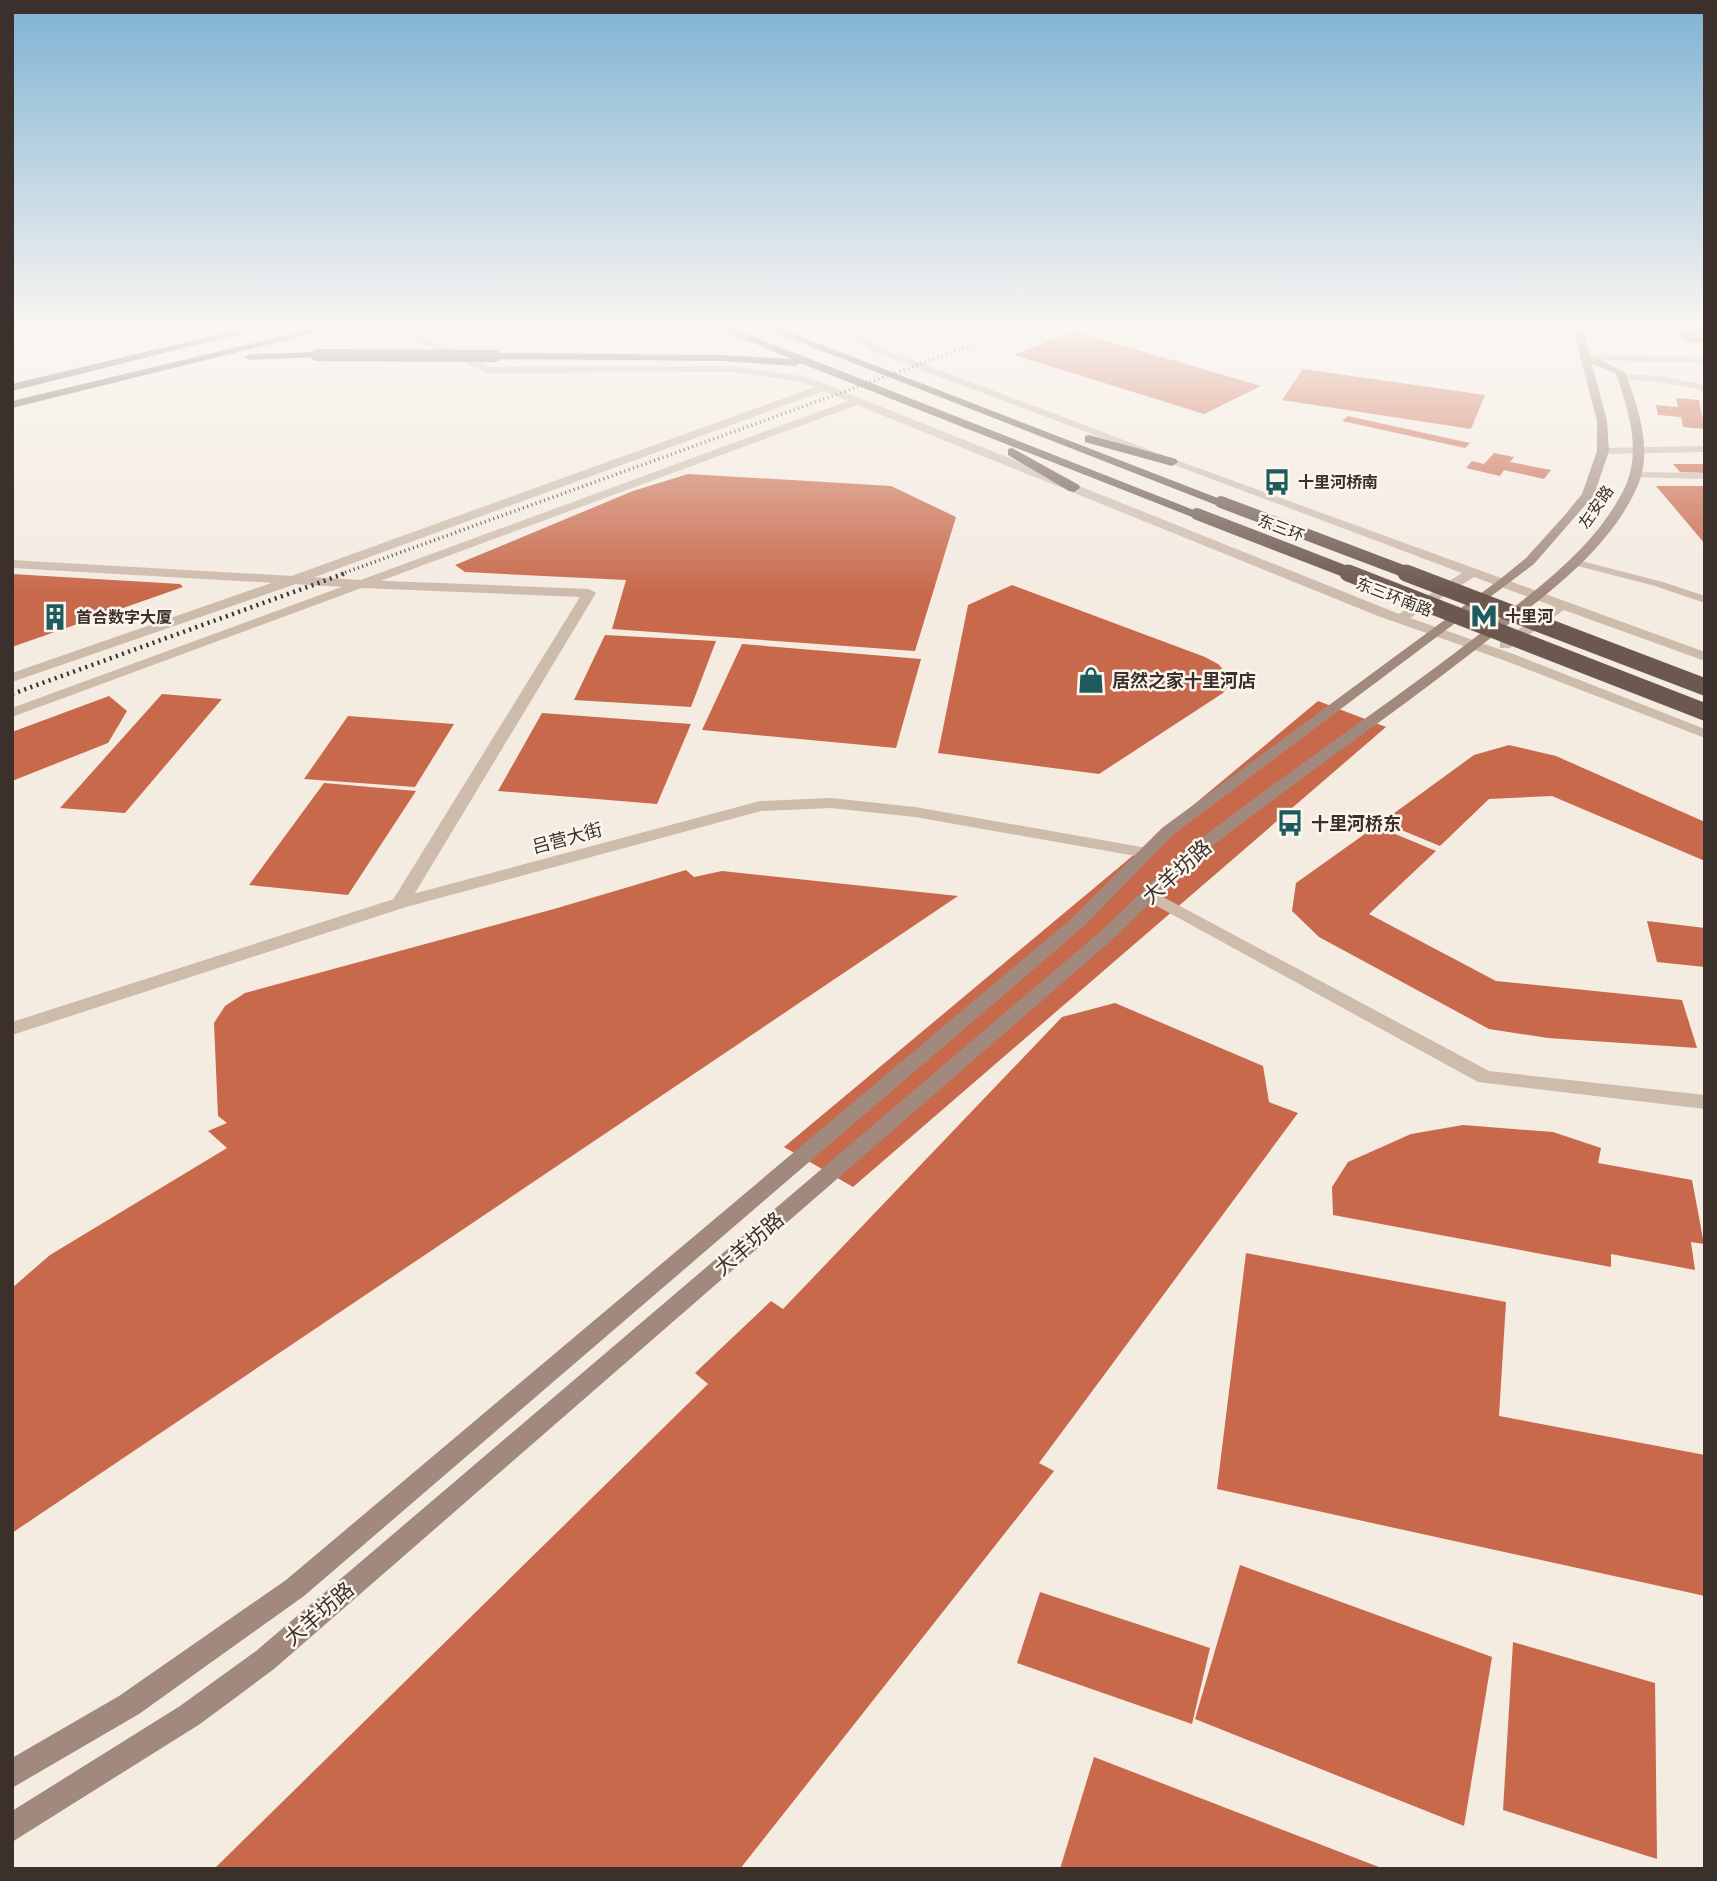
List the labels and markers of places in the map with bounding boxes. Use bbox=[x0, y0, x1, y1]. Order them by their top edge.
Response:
bus stop icon: 十里河桥南 bbox=[1262, 467, 1292, 497]
place label: 十里河桥南 bbox=[1298, 473, 1378, 492]
metro station icon: 十里河 bbox=[1469, 601, 1499, 631]
building icon: 首合数字大厦 bbox=[40, 602, 70, 632]
place label: 十里河 bbox=[1505, 607, 1553, 626]
place label: 首合数字大厦 bbox=[76, 608, 172, 627]
shop icon: 居然之家十里河店 bbox=[1076, 665, 1106, 695]
place label: 居然之家十里河店 bbox=[1112, 670, 1256, 691]
bus stop icon: 十里河桥东 bbox=[1275, 808, 1305, 838]
place label: 十里河桥东 bbox=[1311, 813, 1401, 834]

